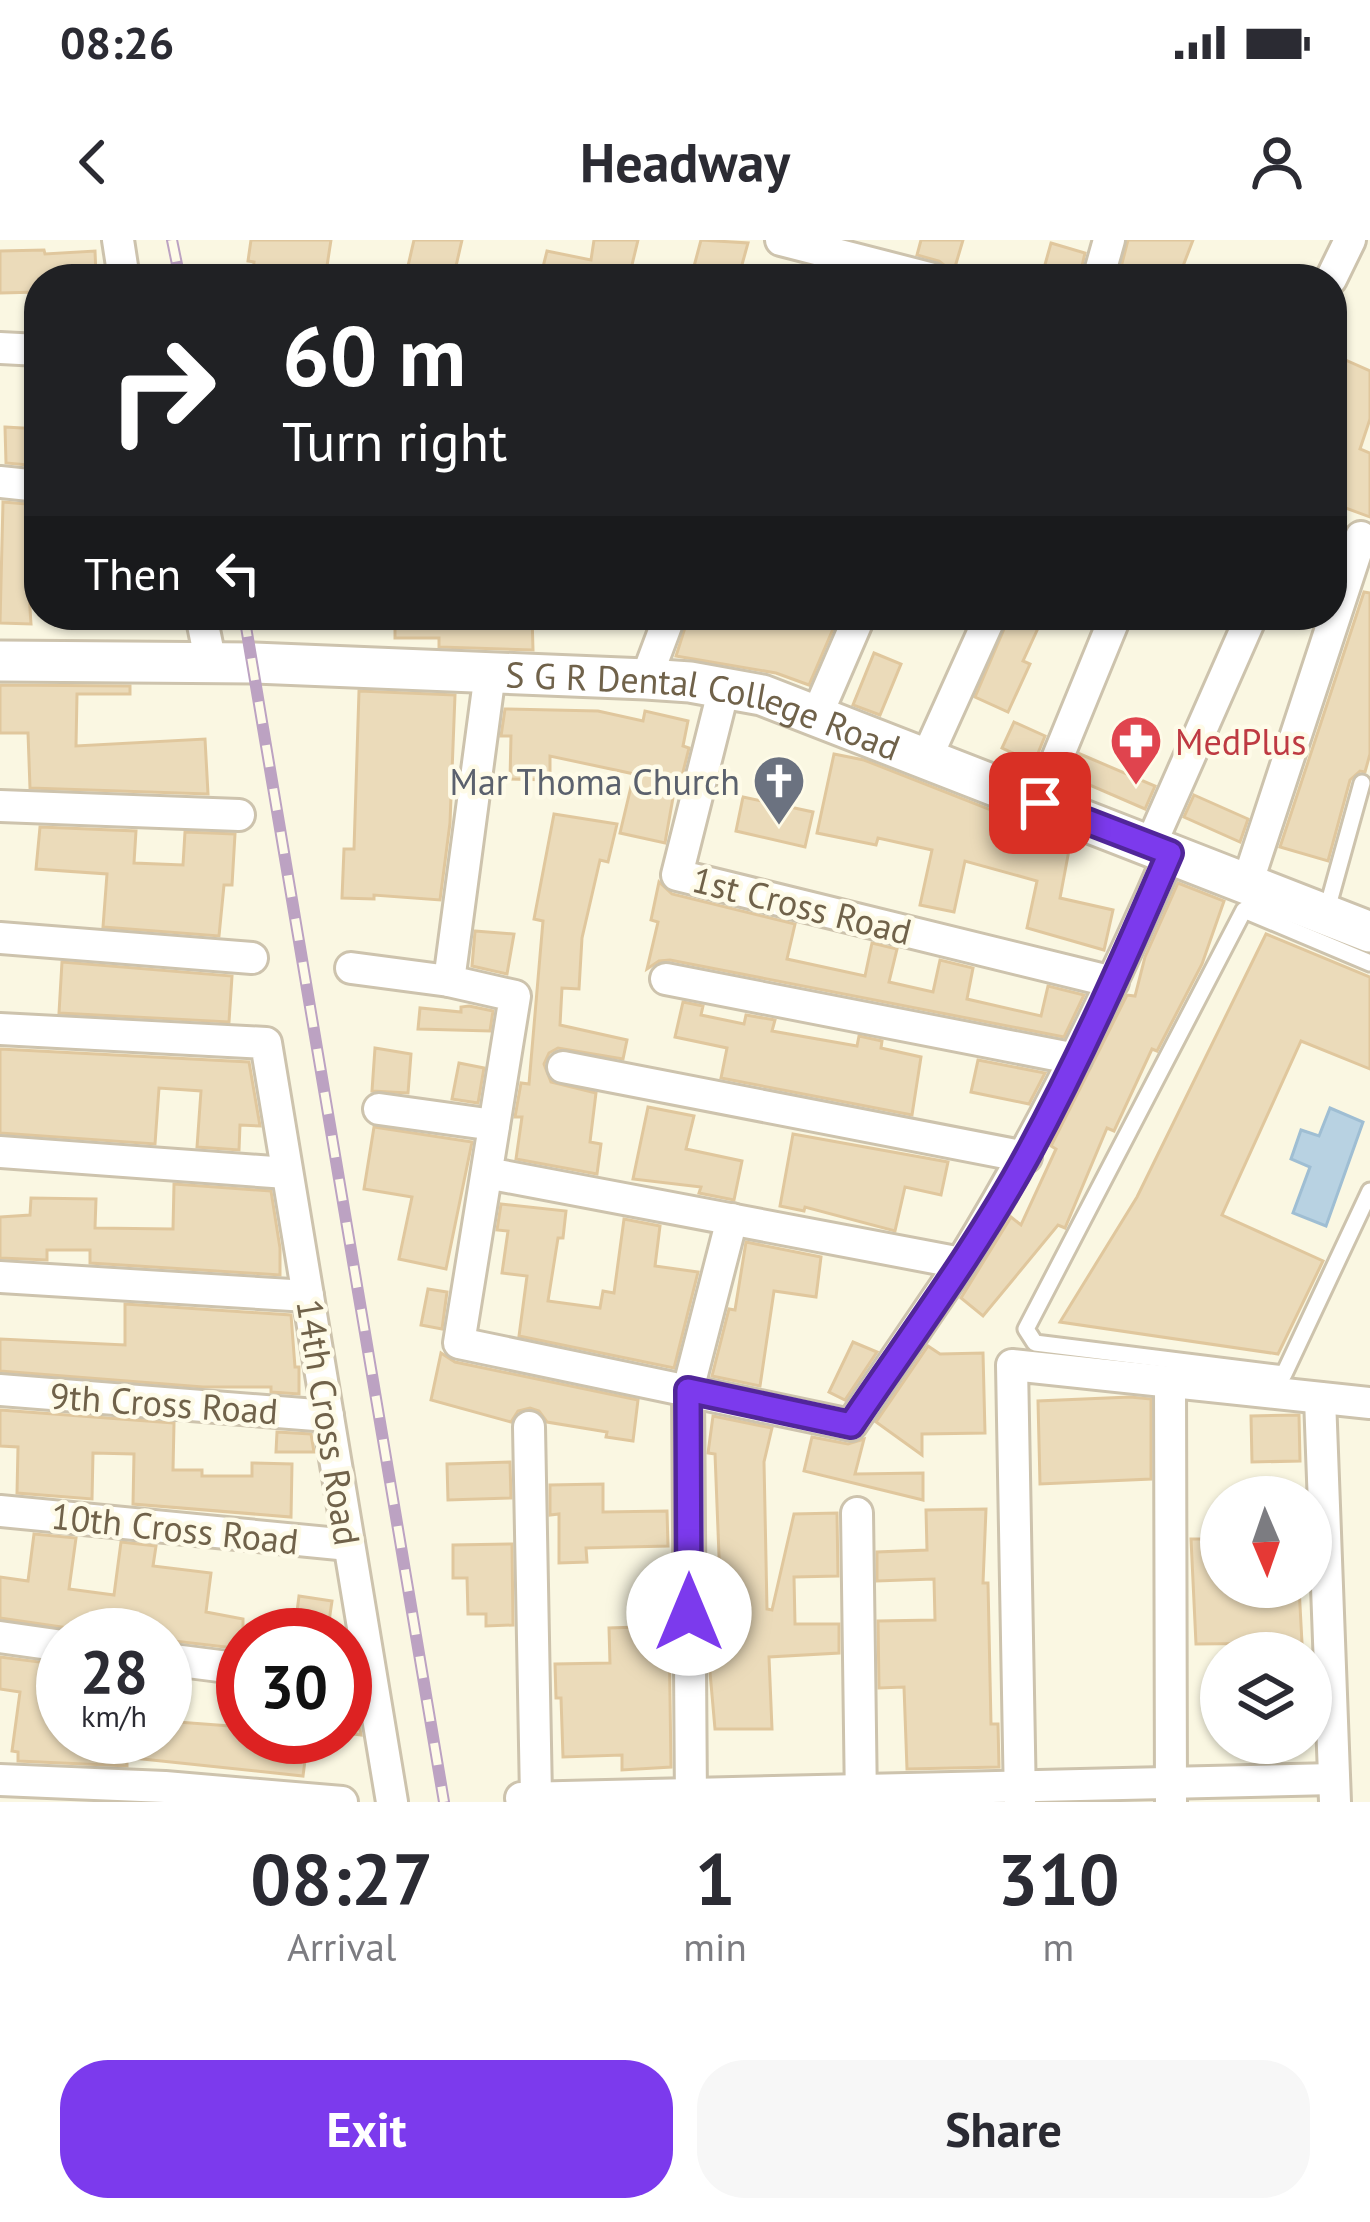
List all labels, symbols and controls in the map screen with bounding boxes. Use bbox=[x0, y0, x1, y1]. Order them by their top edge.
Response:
text: 08:26 bbox=[60, 13, 174, 71]
text: Headway bbox=[580, 127, 790, 197]
icon: back bbox=[60, 129, 126, 195]
icon: person bbox=[1244, 129, 1310, 195]
text: 60 m bbox=[282, 300, 466, 409]
icon: right bbox=[84, 312, 240, 468]
text: Turn right bbox=[282, 406, 507, 476]
icon: left bbox=[205, 540, 271, 606]
text: Then bbox=[84, 544, 181, 602]
street label: S G R Dental College Road bbox=[505, 650, 907, 770]
pharmacy icon: MedPlus bbox=[1108, 713, 1164, 787]
place label: MedPlus bbox=[1175, 718, 1306, 765]
pin bbox=[989, 752, 1091, 854]
church icon: Mar Thoma Church bbox=[751, 753, 807, 827]
place label: Mar Thoma Church bbox=[449, 758, 740, 805]
icon: arrive bbox=[1007, 770, 1073, 836]
street label: 1st Cross Road bbox=[688, 855, 916, 955]
street label: 14th Cross Road bbox=[286, 1296, 372, 1548]
street label: 9th Cross Road bbox=[48, 1372, 280, 1434]
north arrow bbox=[1200, 1476, 1332, 1608]
map controls bbox=[1200, 1476, 1332, 1764]
street label: 10th Cross Road bbox=[49, 1492, 301, 1564]
position arrow bbox=[626, 1550, 752, 1676]
speed limit sign: 30 bbox=[216, 1608, 372, 1764]
text: 28 bbox=[80, 1632, 148, 1710]
button: layers bbox=[1200, 1632, 1332, 1764]
text: km/h bbox=[81, 1696, 147, 1735]
text: 08:27 bbox=[250, 1832, 433, 1925]
text: 1 bbox=[695, 1832, 736, 1925]
text: 310 bbox=[997, 1832, 1120, 1925]
text: Arrival bbox=[287, 1921, 396, 1972]
text: min bbox=[683, 1921, 747, 1972]
text: m bbox=[1043, 1921, 1074, 1972]
button: Exit bbox=[60, 2060, 673, 2198]
button: Share bbox=[697, 2060, 1310, 2198]

